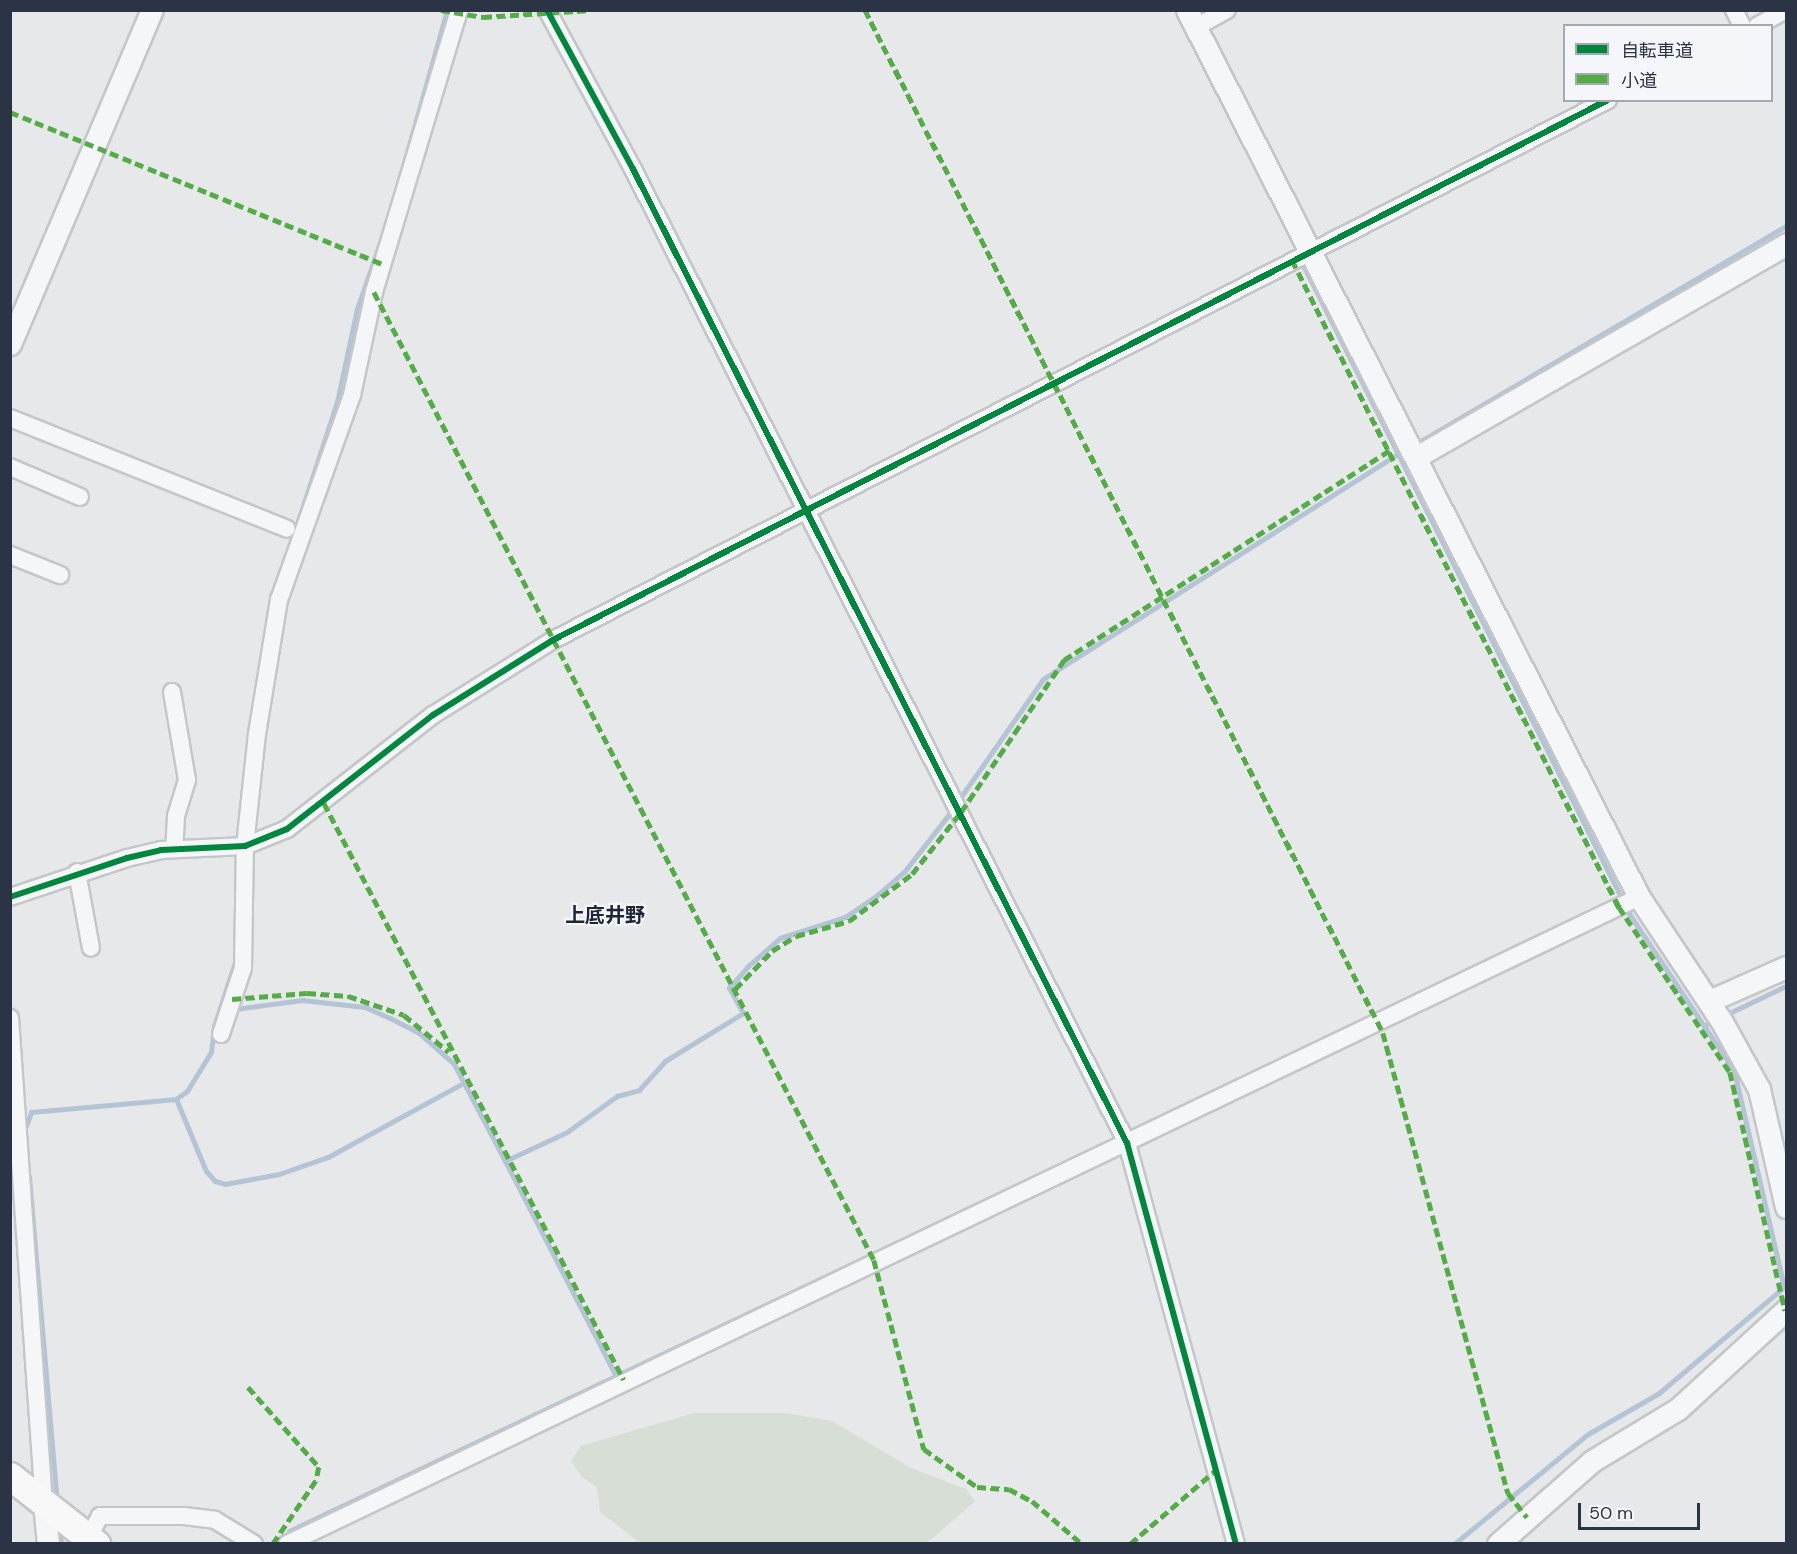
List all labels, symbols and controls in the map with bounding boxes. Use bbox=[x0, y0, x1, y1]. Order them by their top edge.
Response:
legend bbox=[1563, 24, 1773, 102]
text: 自転車道 bbox=[1621, 39, 1693, 63]
text: 小道 bbox=[1621, 69, 1657, 93]
district label: 上底井野 bbox=[565, 903, 645, 927]
scale bar bbox=[1581, 1491, 1702, 1529]
text: 50 m bbox=[1589, 1501, 1633, 1525]

